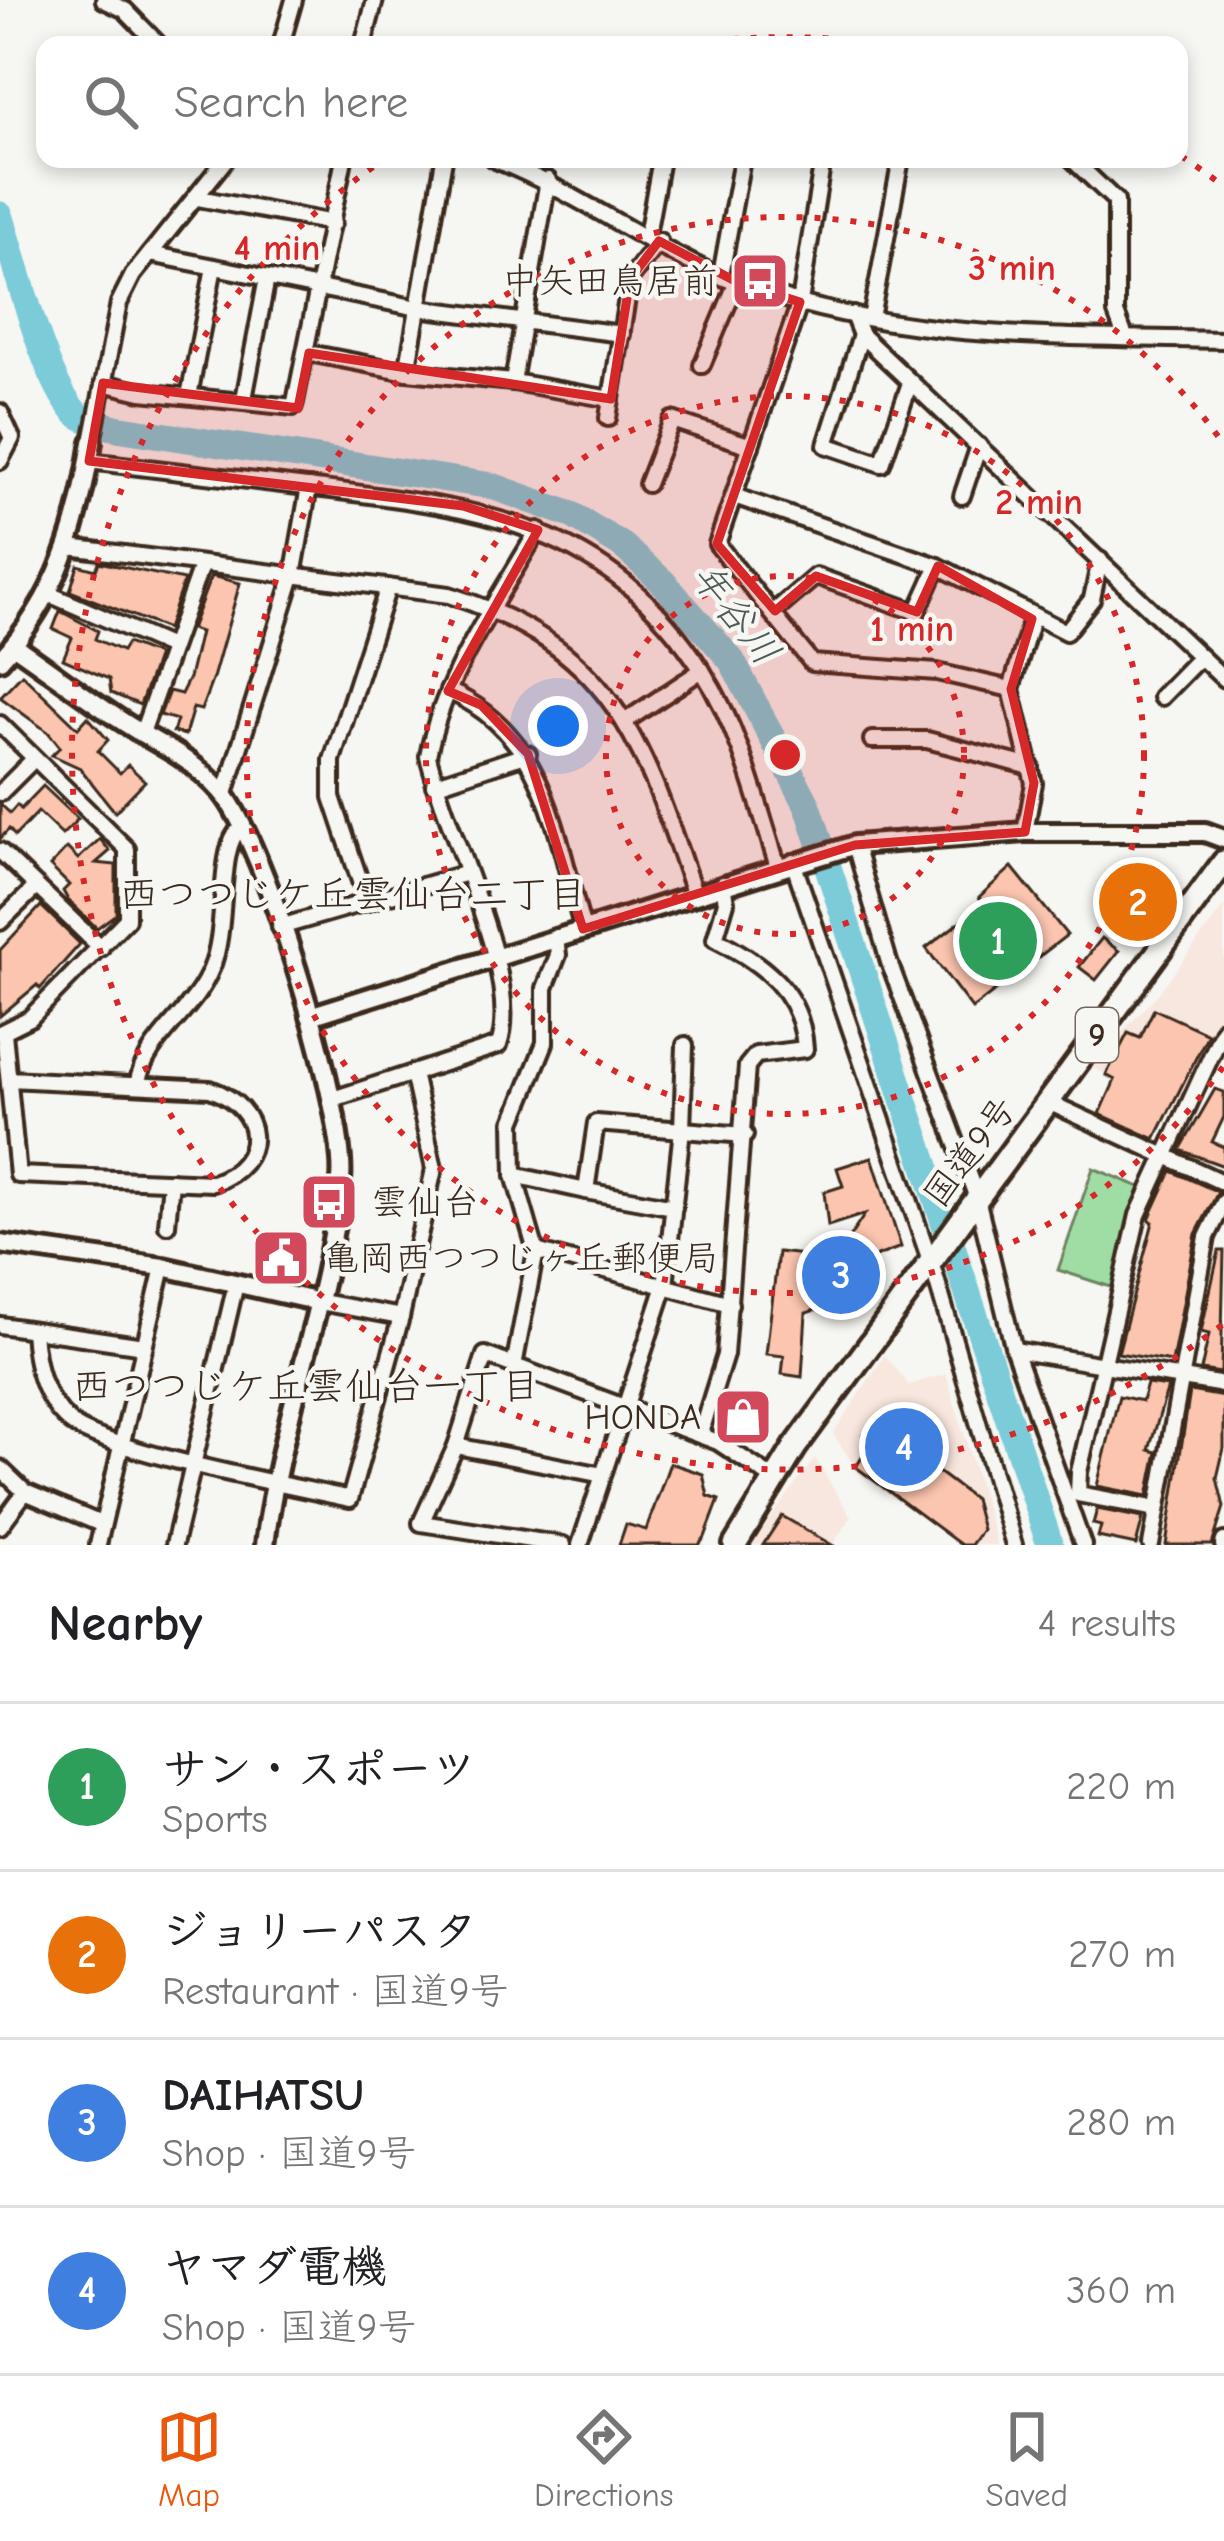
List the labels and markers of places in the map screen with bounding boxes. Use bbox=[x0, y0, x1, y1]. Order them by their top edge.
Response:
bus stop icon: 中矢田鳥居前 bbox=[729, 250, 791, 312]
place label: 中矢田鳥居前 bbox=[502, 261, 718, 302]
centre of rings bbox=[764, 734, 806, 776]
pin: 2 bbox=[1099, 857, 1177, 947]
pin: 1 bbox=[959, 896, 1037, 986]
bus stop icon: 雲仙台 bbox=[298, 1171, 360, 1233]
place label: 雲仙台 bbox=[371, 1182, 479, 1223]
public building icon: 亀岡西つつじヶ丘郵便局 bbox=[250, 1227, 312, 1289]
pin: 3 bbox=[802, 1230, 880, 1320]
place label: 亀岡西つつじヶ丘郵便局 bbox=[323, 1238, 719, 1279]
shop icon: HONDA bbox=[712, 1386, 774, 1448]
place label: HONDA bbox=[585, 1397, 701, 1438]
pin: 4 bbox=[865, 1402, 943, 1492]

